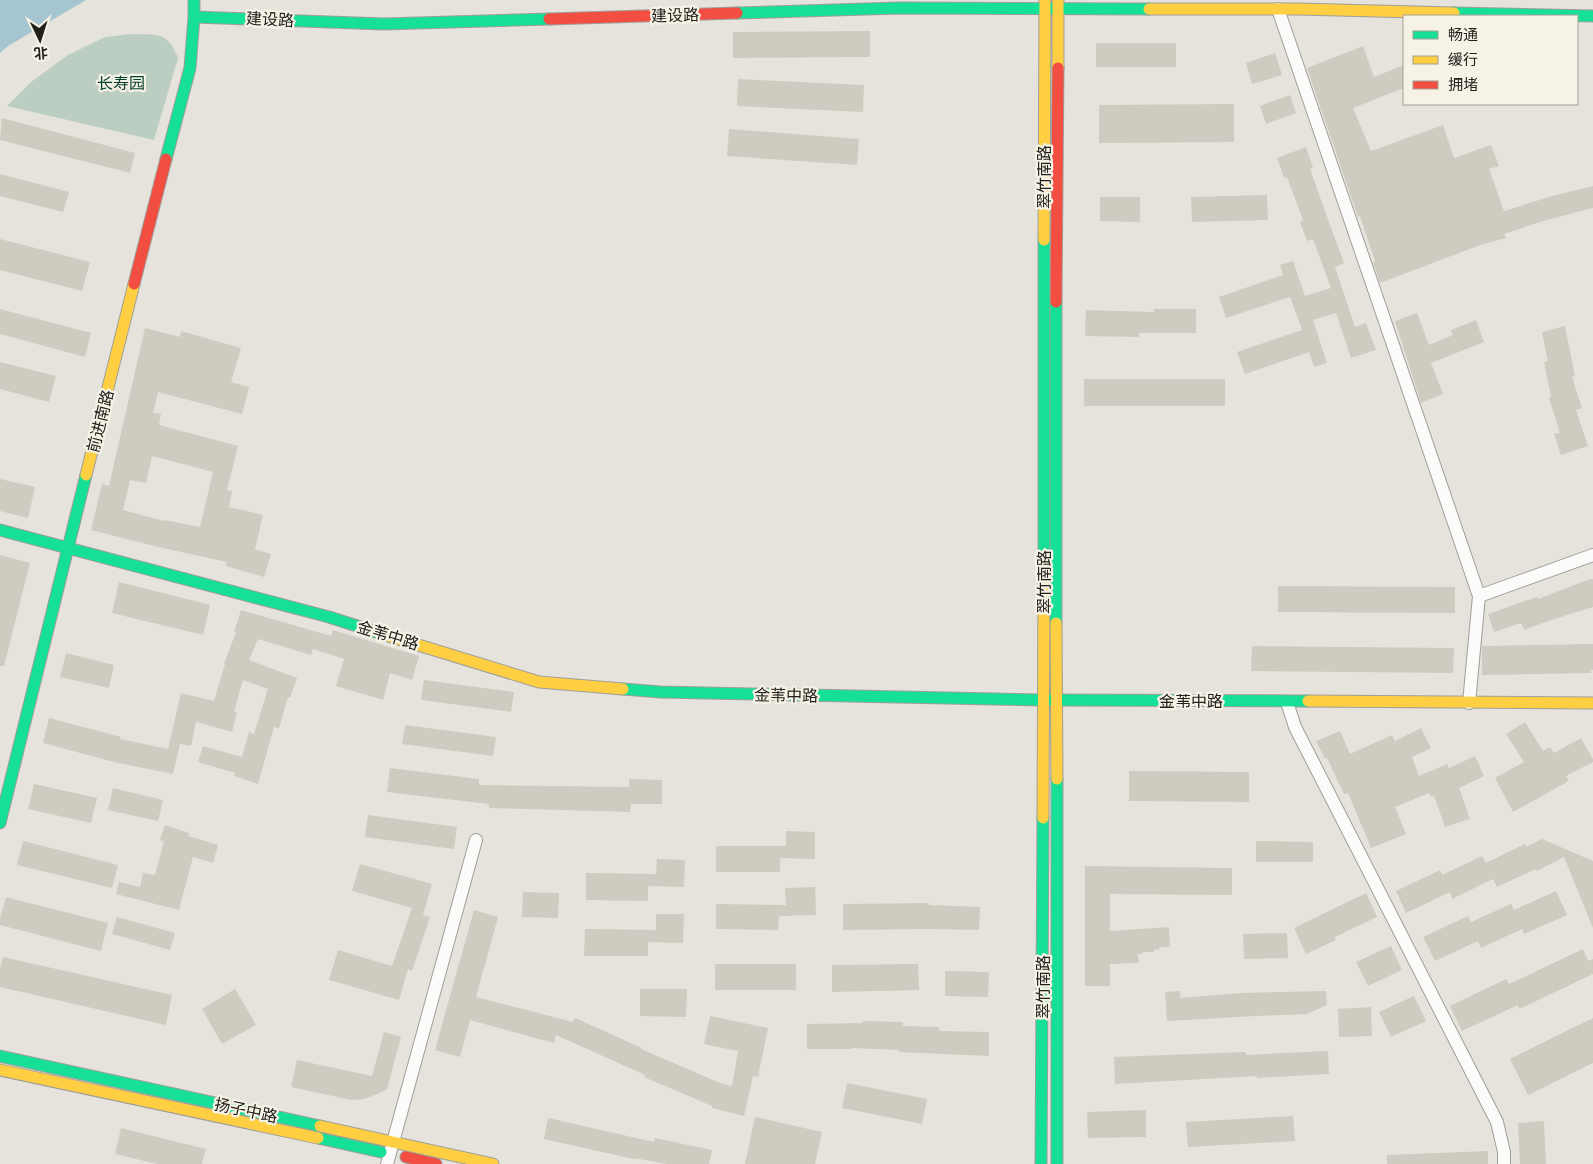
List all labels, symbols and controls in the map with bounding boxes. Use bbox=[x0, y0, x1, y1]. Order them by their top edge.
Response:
street label: 建设路 bbox=[651, 4, 699, 26]
street label: 建设路 bbox=[246, 8, 294, 30]
north arrow bbox=[15, 15, 65, 65]
legend bbox=[1403, 15, 1578, 105]
text: 畅通 bbox=[1448, 25, 1478, 43]
text: 北 bbox=[33, 44, 49, 62]
text: 缓行 bbox=[1448, 50, 1478, 68]
park label: 长寿园 bbox=[97, 73, 145, 93]
text: 拥堵 bbox=[1448, 75, 1478, 93]
street label: 翠竹南路 bbox=[1034, 145, 1054, 209]
street label: 前进南路 bbox=[83, 388, 117, 454]
street label: 翠竹南路 bbox=[1034, 550, 1054, 614]
street label: 金苇中路 bbox=[354, 616, 422, 654]
street label: 金苇中路 bbox=[754, 684, 818, 706]
street label: 金苇中路 bbox=[1159, 691, 1223, 711]
street label: 翠竹南路 bbox=[1033, 955, 1053, 1019]
street label: 扬子中路 bbox=[213, 1094, 279, 1126]

